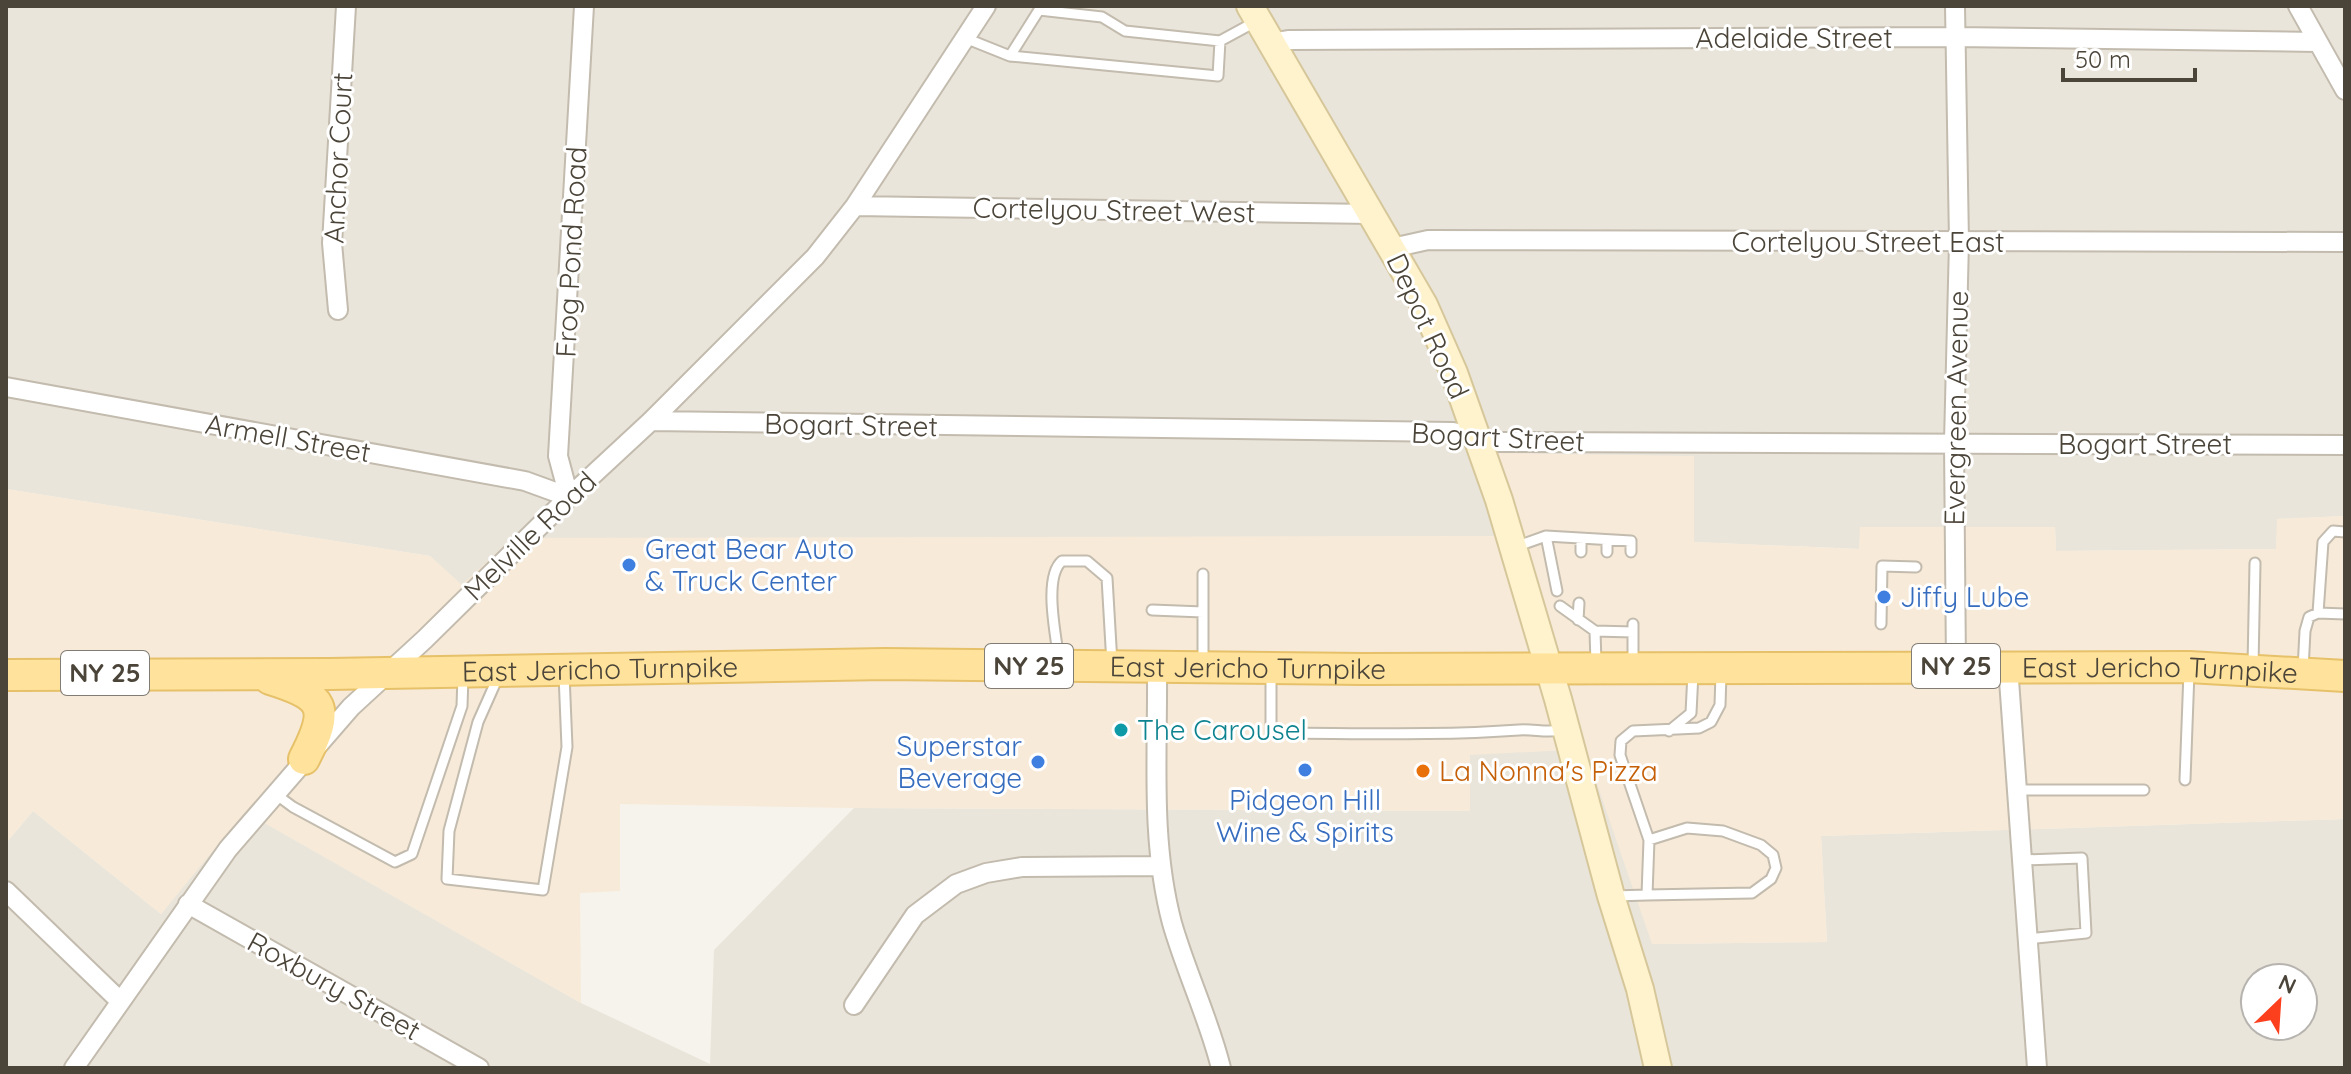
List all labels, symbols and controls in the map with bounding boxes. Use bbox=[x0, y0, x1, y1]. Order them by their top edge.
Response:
street label: Adelaide Street bbox=[1695, 20, 1893, 55]
scale bar bbox=[2063, 32, 2195, 82]
text: 50 m bbox=[2075, 44, 2131, 74]
street label: Anchor Court bbox=[316, 71, 359, 244]
street label: Frog Pond Road bbox=[547, 146, 594, 358]
street label: Cortelyou Street West bbox=[972, 190, 1256, 229]
street label: Cortelyou Street East bbox=[1731, 224, 2005, 259]
street label: Depot Road bbox=[1379, 247, 1477, 404]
street label: Evergreen Avenue bbox=[1936, 290, 1975, 526]
street label: Bogart Street bbox=[764, 405, 938, 444]
street label: Armell Street bbox=[203, 406, 374, 469]
street label: Bogart Street bbox=[1410, 414, 1586, 459]
street label: Bogart Street bbox=[2058, 426, 2232, 461]
street label: Melville Road bbox=[456, 464, 603, 608]
place label: Great Bear Auto & Truck Center bbox=[645, 531, 854, 598]
marker: Great Bear Auto & Truck Center bbox=[620, 556, 638, 574]
place label: Jiffy Lube bbox=[1900, 579, 2029, 614]
marker: Jiffy Lube bbox=[1875, 588, 1893, 606]
road number: NY 25 bbox=[985, 644, 1073, 688]
road number: NY 25 bbox=[1912, 644, 2000, 688]
street label: East Jericho Turnpike bbox=[1109, 648, 1386, 686]
street label: East Jericho Turnpike bbox=[461, 649, 738, 689]
street label: East Jericho Turnpike bbox=[2022, 649, 2299, 690]
road number: NY 25 bbox=[61, 651, 149, 695]
place label: The Carousel bbox=[1137, 712, 1307, 747]
marker: The Carousel bbox=[1112, 721, 1130, 739]
place label: Superstar Beverage bbox=[896, 728, 1022, 795]
marker: Superstar Beverage bbox=[1029, 753, 1047, 771]
place label: La Nonna's Pizza bbox=[1439, 753, 1658, 788]
marker: Pidgeon Hill Wine & Spirits bbox=[1296, 761, 1314, 779]
marker: La Nonna's Pizza bbox=[1414, 762, 1432, 780]
place label: Pidgeon Hill Wine & Spirits bbox=[1216, 782, 1394, 849]
street label: Roxbury Street bbox=[242, 924, 427, 1048]
north arrow bbox=[2239, 962, 2319, 1042]
text: N bbox=[2274, 968, 2301, 1000]

